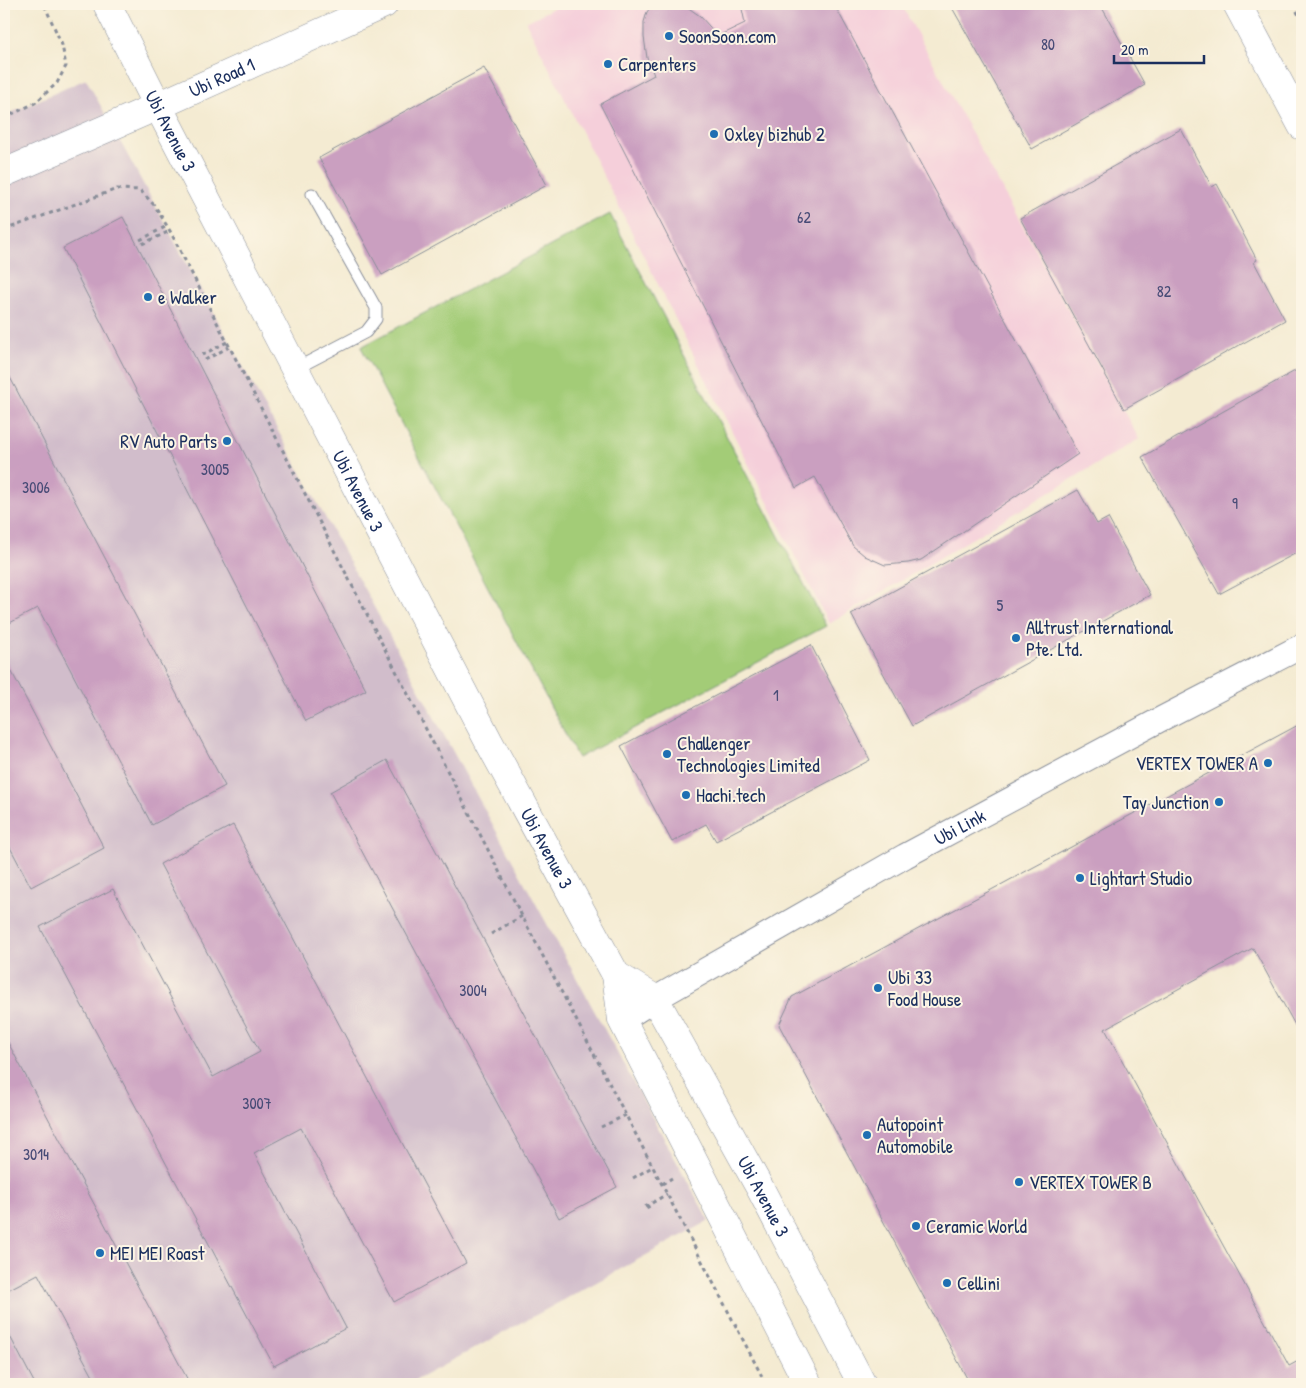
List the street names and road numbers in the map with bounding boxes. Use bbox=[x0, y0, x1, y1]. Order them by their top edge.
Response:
street label: Ubi Road 1 bbox=[185, 51, 259, 103]
street label: Ubi Avenue 3 bbox=[139, 86, 203, 176]
street label: Ubi Avenue 3 bbox=[326, 446, 390, 536]
street label: Ubi Link bbox=[929, 802, 990, 851]
street label: Ubi Avenue 3 bbox=[514, 803, 579, 893]
street label: Ubi Avenue 3 bbox=[732, 1151, 796, 1241]

